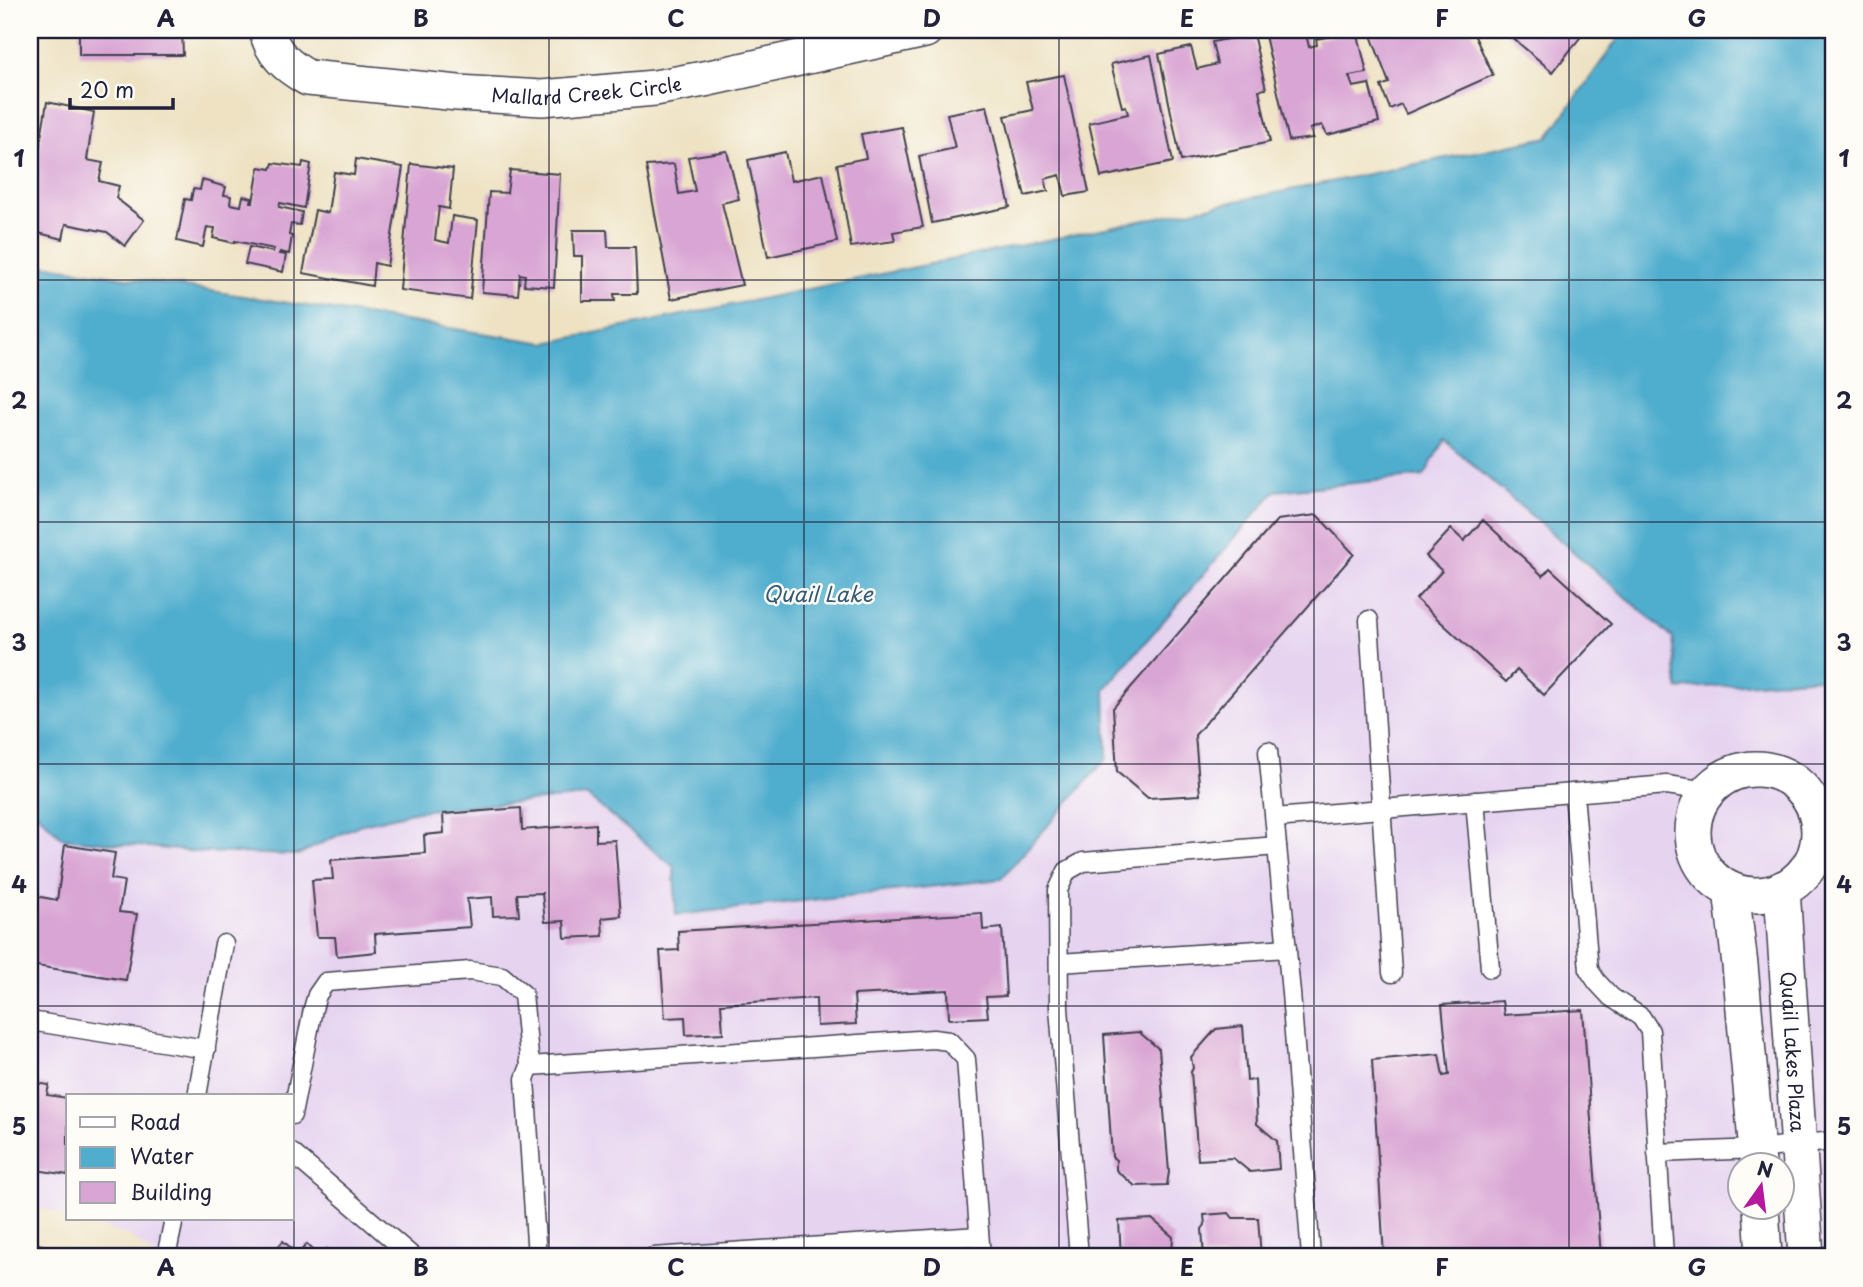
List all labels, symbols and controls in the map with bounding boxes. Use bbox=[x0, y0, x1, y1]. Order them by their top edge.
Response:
text: A bbox=[157, 0, 175, 35]
text: B bbox=[413, 0, 429, 35]
text: C bbox=[667, 0, 685, 35]
text: D bbox=[923, 0, 941, 35]
text: E bbox=[1180, 0, 1194, 35]
text: F bbox=[1435, 0, 1449, 35]
text: G bbox=[1688, 0, 1706, 35]
scale bar bbox=[70, 66, 173, 110]
street label: Mallard Creek Circle bbox=[491, 68, 684, 111]
text: 20 m bbox=[80, 73, 134, 105]
text: 1 bbox=[14, 140, 25, 175]
text: 1 bbox=[1839, 140, 1850, 175]
text: 2 bbox=[11, 382, 27, 417]
text: 2 bbox=[1836, 382, 1852, 417]
water label: Quail Lake bbox=[763, 577, 874, 609]
text: 3 bbox=[11, 624, 27, 659]
text: 3 bbox=[1836, 624, 1852, 659]
text: 4 bbox=[11, 866, 27, 901]
text: 4 bbox=[1836, 866, 1852, 901]
street label: Quail Lakes Plaza bbox=[1774, 970, 1813, 1133]
legend bbox=[66, 1094, 294, 1220]
text: Road bbox=[130, 1105, 181, 1137]
text: 5 bbox=[12, 1108, 26, 1143]
text: 5 bbox=[1837, 1108, 1851, 1143]
text: Water bbox=[130, 1139, 194, 1171]
north arrow bbox=[1727, 1150, 1797, 1220]
text: N bbox=[1755, 1153, 1776, 1184]
text: Building bbox=[130, 1175, 212, 1207]
text: A bbox=[157, 1249, 175, 1284]
text: B bbox=[413, 1249, 429, 1284]
text: C bbox=[667, 1249, 685, 1284]
text: D bbox=[923, 1249, 941, 1284]
text: E bbox=[1180, 1249, 1194, 1284]
text: F bbox=[1435, 1249, 1449, 1284]
text: G bbox=[1688, 1249, 1706, 1284]

